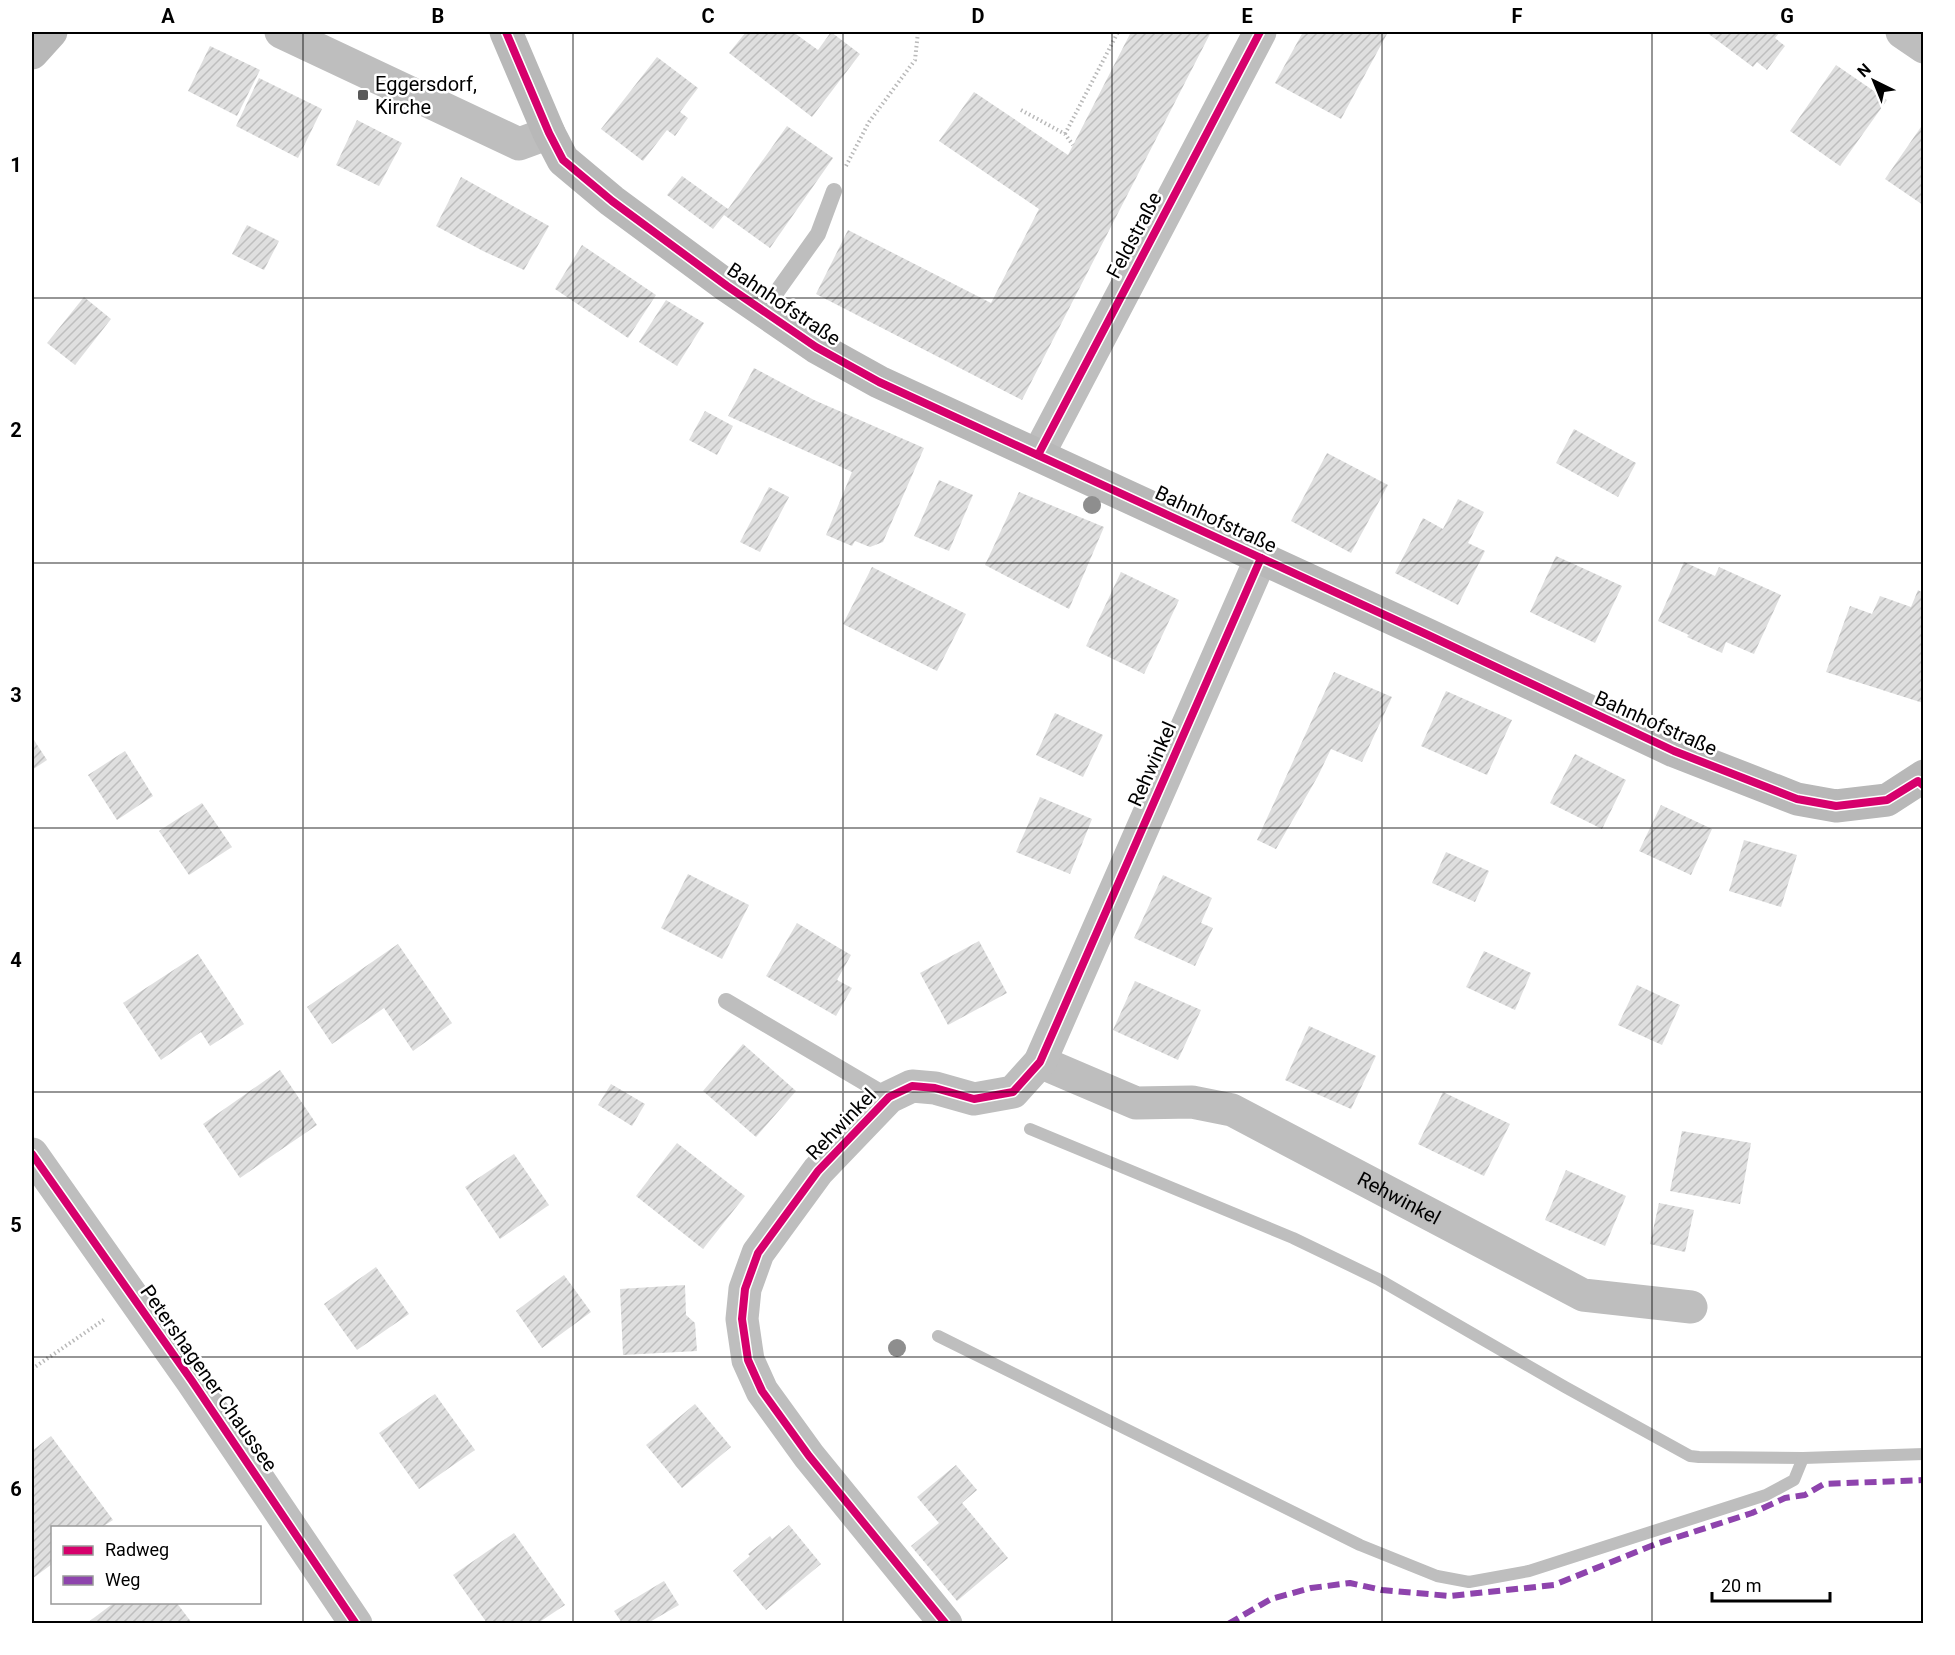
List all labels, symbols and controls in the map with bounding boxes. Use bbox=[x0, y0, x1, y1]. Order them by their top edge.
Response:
text: A bbox=[161, 4, 175, 28]
text: B bbox=[432, 4, 444, 28]
text: C bbox=[701, 4, 715, 28]
text: D bbox=[972, 4, 985, 28]
text: E bbox=[1241, 4, 1253, 28]
text: F bbox=[1512, 4, 1523, 28]
text: G bbox=[1780, 4, 1794, 28]
north arrow bbox=[1844, 51, 1904, 111]
text: N bbox=[1854, 60, 1875, 81]
place label: Eggersdorf, Kirche bbox=[375, 72, 477, 119]
marker: Eggersdorf, Kirche bbox=[356, 88, 370, 102]
text: 1 bbox=[10, 153, 22, 177]
street label: Feldstraße bbox=[1101, 188, 1167, 282]
street label: Bahnhofstraße bbox=[723, 257, 845, 351]
text: 2 bbox=[10, 418, 22, 442]
street label: Bahnhofstraße bbox=[1151, 480, 1281, 558]
text: 3 bbox=[10, 683, 22, 707]
street label: Bahnhofstraße bbox=[1591, 685, 1721, 761]
street label: Rehwinkel bbox=[1123, 718, 1181, 810]
text: 4 bbox=[10, 948, 22, 972]
street label: Rehwinkel bbox=[801, 1083, 881, 1165]
street label: Rehwinkel bbox=[1353, 1166, 1445, 1230]
text: 5 bbox=[10, 1213, 22, 1237]
street label: Petershagener Chaussee bbox=[135, 1280, 283, 1476]
text: 6 bbox=[10, 1477, 22, 1501]
legend bbox=[51, 1526, 261, 1604]
text: Radweg bbox=[105, 1539, 169, 1560]
scale bar bbox=[1712, 1565, 1830, 1603]
text: Weg bbox=[105, 1569, 140, 1590]
text: 20 m bbox=[1721, 1575, 1761, 1596]

